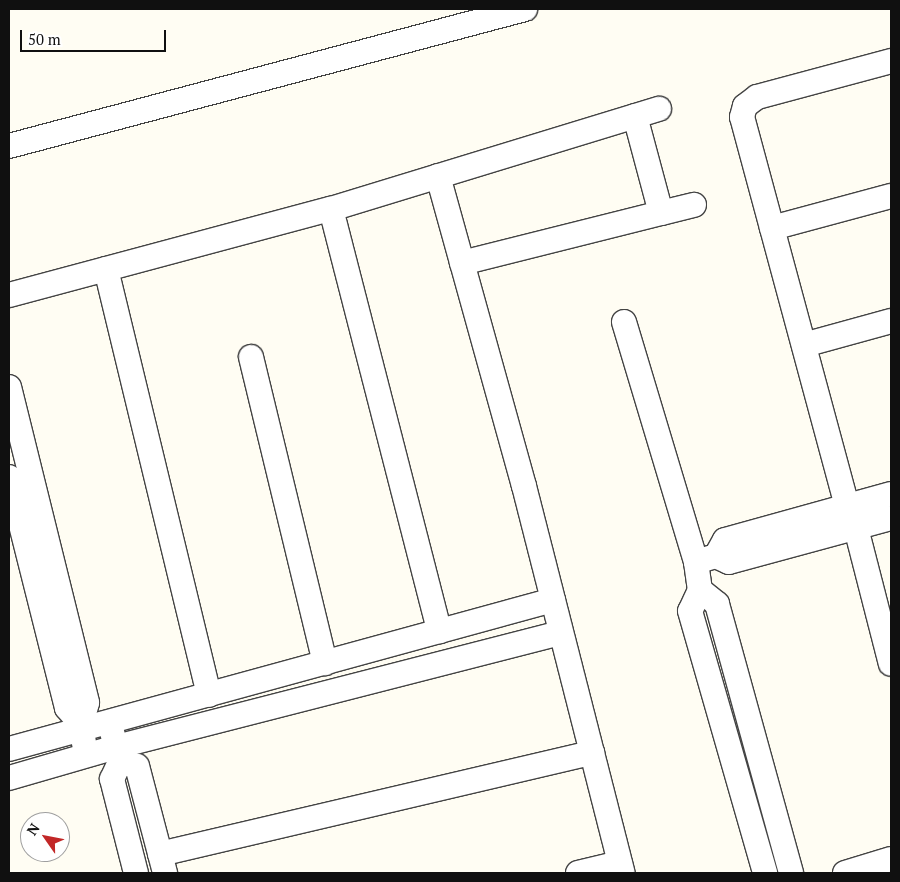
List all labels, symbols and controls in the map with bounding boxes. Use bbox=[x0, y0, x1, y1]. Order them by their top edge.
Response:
scale bar bbox=[22, 20, 169, 52]
text: 50 m bbox=[28, 29, 61, 49]
north arrow bbox=[20, 812, 70, 862]
text: N bbox=[22, 819, 44, 839]

